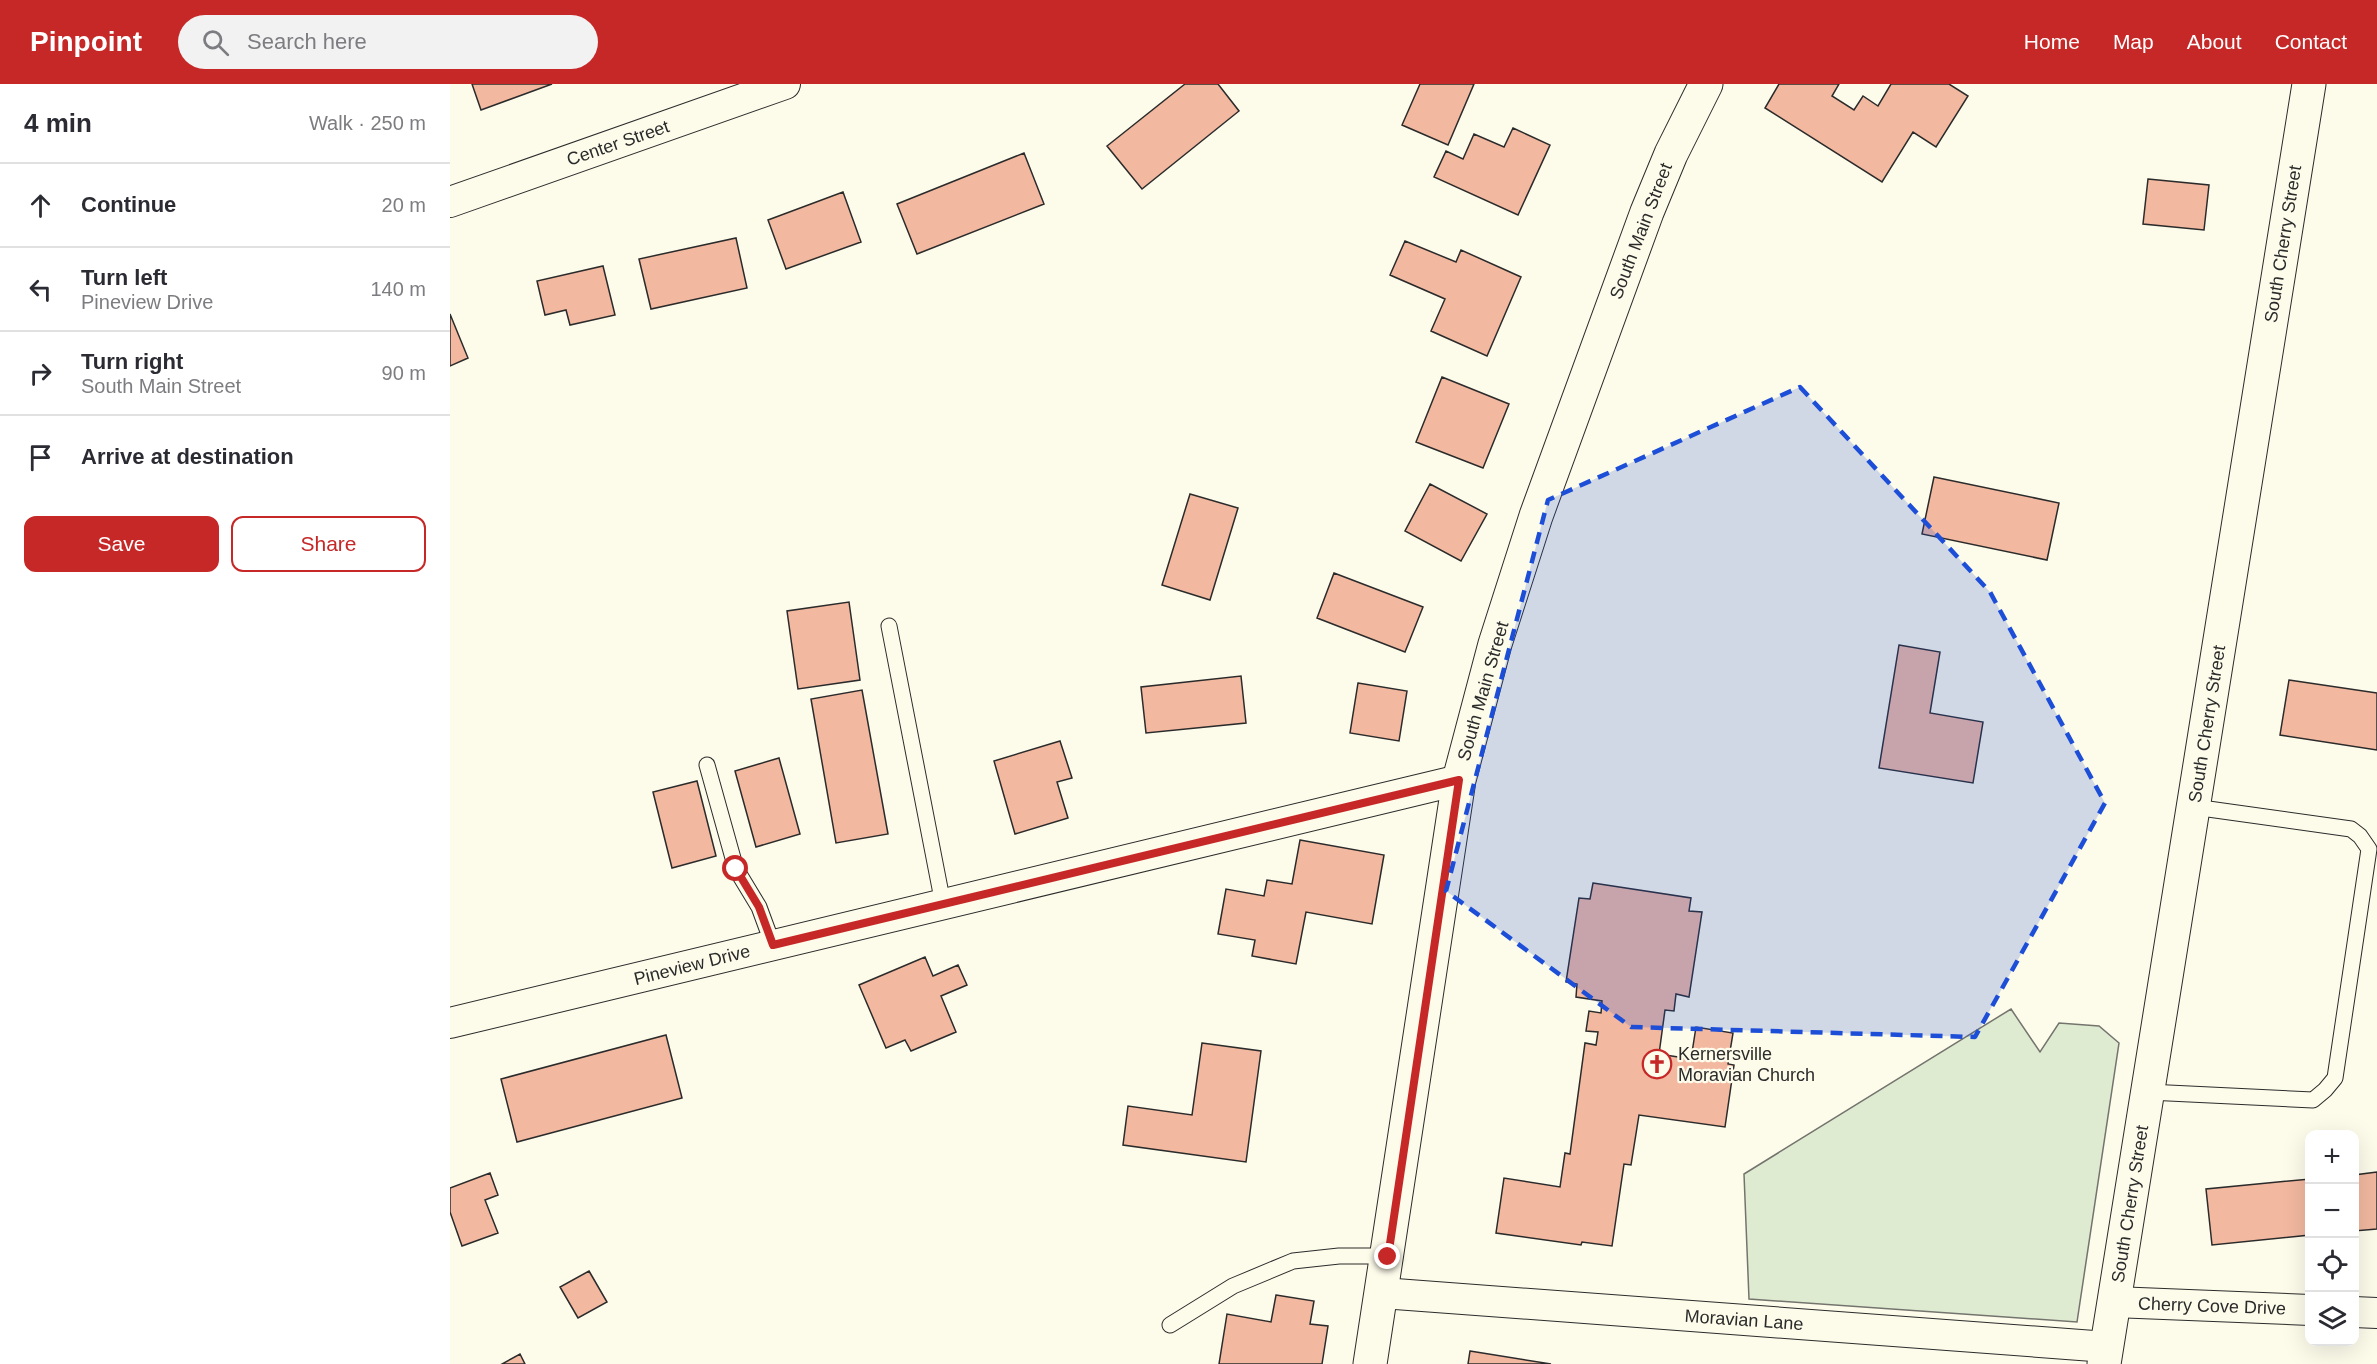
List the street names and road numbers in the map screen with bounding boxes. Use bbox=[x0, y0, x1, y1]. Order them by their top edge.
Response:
street label: Center Street bbox=[564, 116, 672, 170]
street label: South Main Street bbox=[1606, 160, 1676, 302]
street label: South Cherry Street bbox=[2261, 164, 2305, 324]
street label: South Main Street bbox=[1454, 619, 1512, 763]
street label: South Cherry Street bbox=[2185, 644, 2229, 804]
street label: Pineview Drive bbox=[632, 941, 752, 989]
street label: South Cherry Street bbox=[2108, 1124, 2152, 1284]
street label: Cherry Cove Drive bbox=[2138, 1293, 2286, 1319]
street label: Moravian Lane bbox=[1684, 1306, 1804, 1334]

